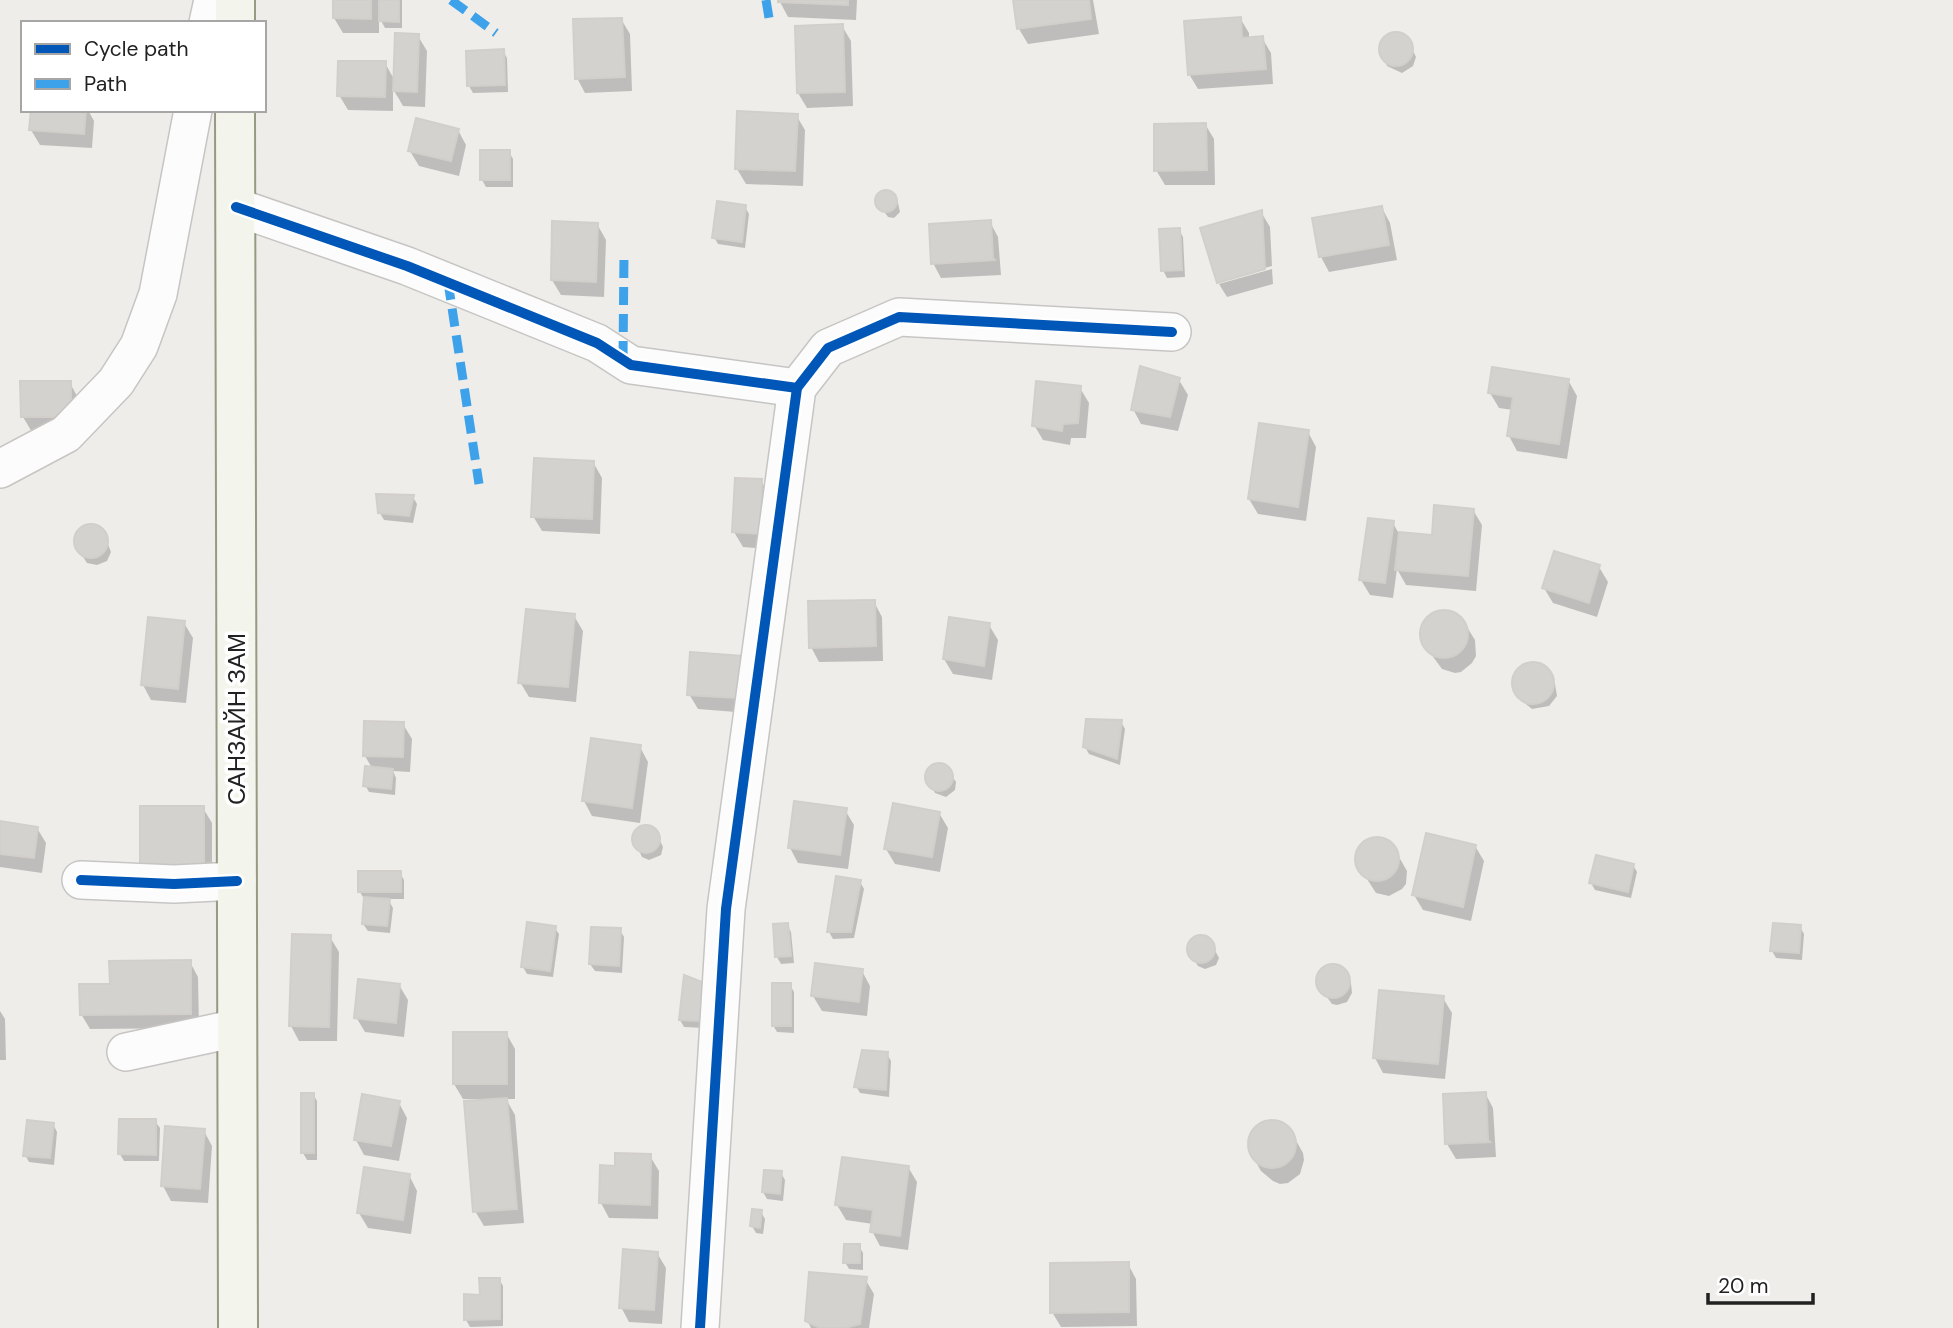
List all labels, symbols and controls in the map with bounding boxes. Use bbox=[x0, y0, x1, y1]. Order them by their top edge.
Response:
legend bbox=[21, 21, 266, 112]
text: Cycle path bbox=[84, 35, 189, 63]
text: Path bbox=[84, 70, 127, 98]
street label: САНЗАЙН ЗАМ bbox=[221, 633, 252, 805]
scale bar bbox=[1708, 1262, 1813, 1306]
text: 20 m bbox=[1718, 1272, 1769, 1300]

